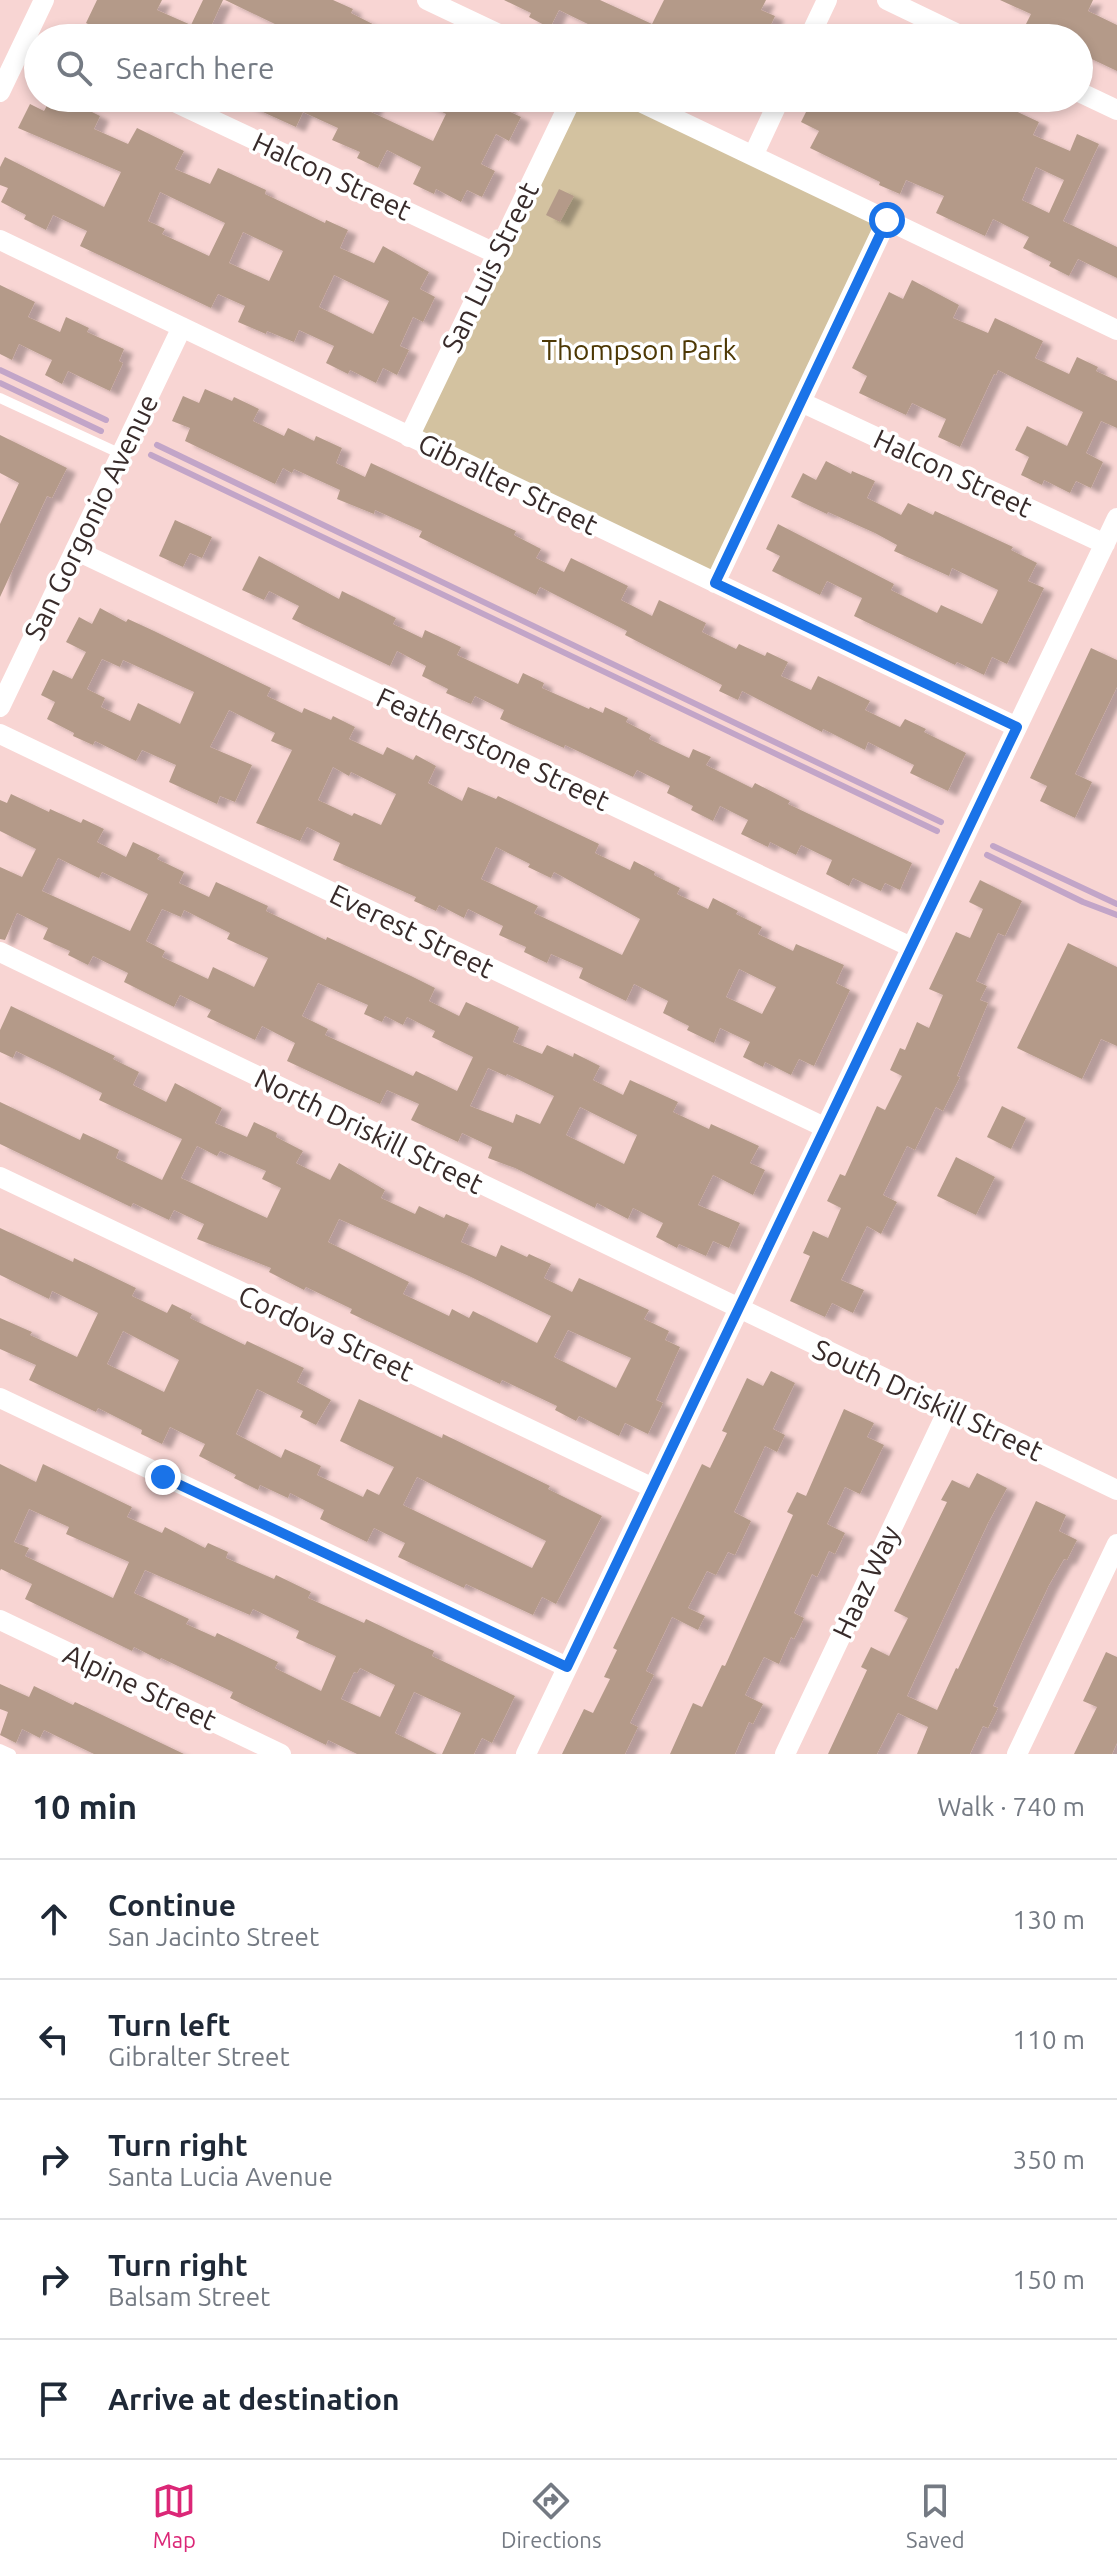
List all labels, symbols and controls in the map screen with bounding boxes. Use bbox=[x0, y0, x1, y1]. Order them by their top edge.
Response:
search box bbox=[24, 24, 1093, 112]
icon: search bbox=[52, 46, 96, 90]
text: Search here bbox=[116, 51, 275, 85]
street label: Halcon Street bbox=[248, 125, 416, 226]
street label: San Luis Street bbox=[435, 177, 544, 357]
route start bbox=[869, 202, 905, 238]
park label: Thompson Park bbox=[541, 334, 737, 365]
street label: San Gorgonio Avenue bbox=[18, 389, 164, 645]
street label: Halcon Street bbox=[869, 422, 1037, 523]
street label: Gibralter Street bbox=[413, 427, 603, 540]
street label: Featherstone Street bbox=[372, 681, 614, 816]
street label: Everest Street bbox=[325, 878, 499, 984]
street label: North Driskill Street bbox=[250, 1062, 488, 1199]
street label: Cordova Street bbox=[234, 1278, 419, 1387]
street label: South Driskill Street bbox=[808, 1333, 1048, 1466]
route end bbox=[145, 1459, 181, 1495]
street label: Haaz Way bbox=[826, 1520, 905, 1643]
street label: Alpine Street bbox=[59, 1638, 221, 1735]
text: 10 min bbox=[32, 1787, 137, 1825]
text: Walk · 740 m bbox=[937, 1792, 1085, 1821]
text: Continue bbox=[108, 1888, 236, 1922]
icon: ahead bbox=[32, 1897, 76, 1941]
text: 130 m bbox=[1013, 1905, 1085, 1934]
text: San Jacinto Street bbox=[108, 1922, 319, 1951]
text: Turn left bbox=[108, 2008, 230, 2042]
icon: left bbox=[32, 2017, 76, 2061]
text: 110 m bbox=[1013, 2025, 1085, 2054]
text: Gibralter Street bbox=[108, 2042, 290, 2071]
text: Turn right bbox=[108, 2128, 248, 2162]
icon: right bbox=[32, 2137, 76, 2181]
text: 350 m bbox=[1013, 2145, 1085, 2174]
text: Santa Lucia Avenue bbox=[108, 2162, 333, 2191]
text: Turn right bbox=[108, 2248, 248, 2282]
icon: right bbox=[32, 2257, 76, 2301]
text: 150 m bbox=[1013, 2265, 1085, 2294]
text: Balsam Street bbox=[108, 2282, 270, 2311]
icon: arrive bbox=[32, 2377, 76, 2421]
text: Arrive at destination bbox=[108, 2382, 400, 2416]
tab: Map bbox=[152, 2479, 196, 2552]
tab: Directions bbox=[501, 2479, 601, 2552]
tab: Saved bbox=[906, 2479, 965, 2552]

